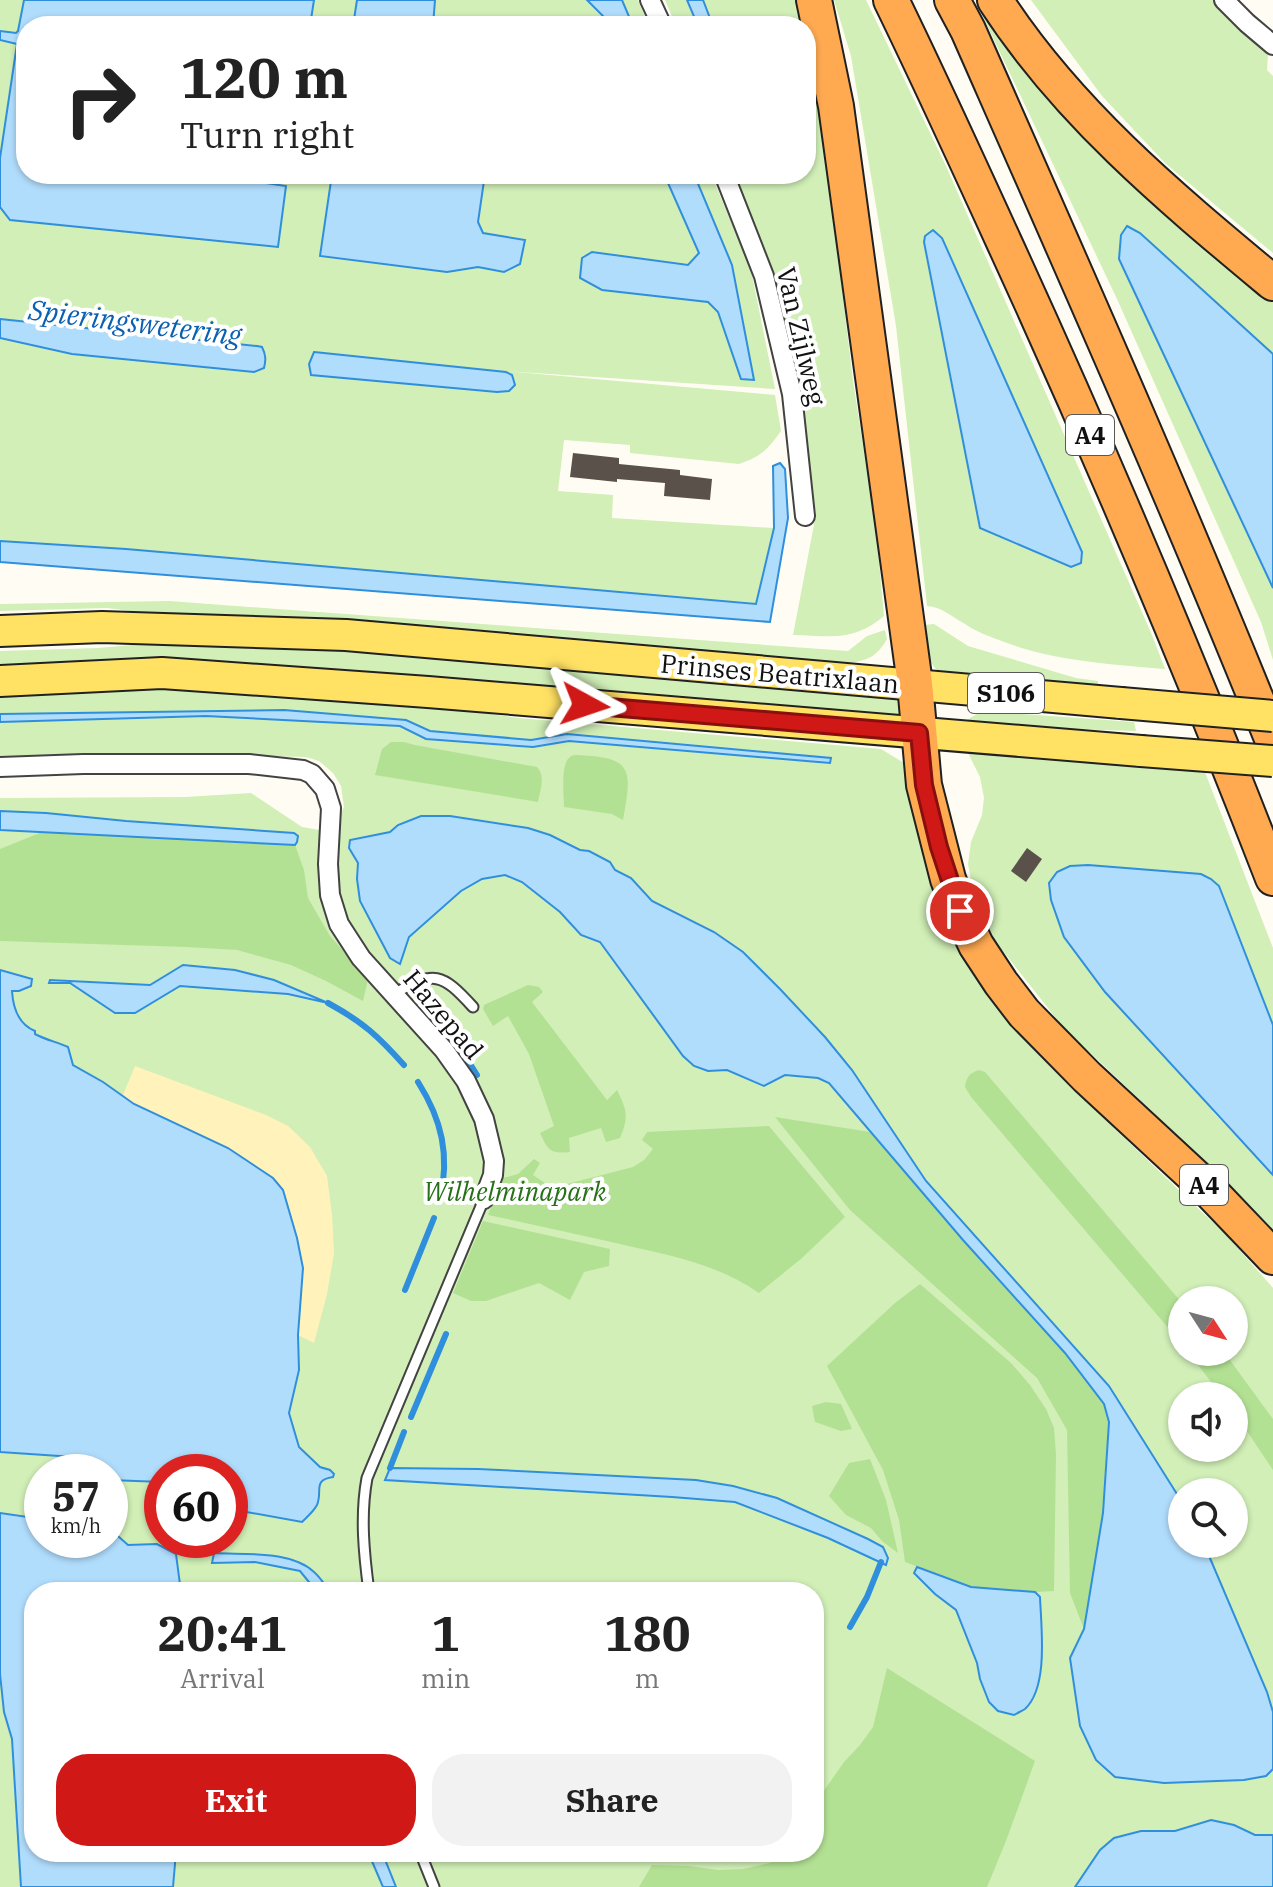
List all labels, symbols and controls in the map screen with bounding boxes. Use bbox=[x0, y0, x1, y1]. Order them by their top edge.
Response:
text: 120 m bbox=[180, 41, 348, 113]
icon: right bbox=[48, 48, 152, 152]
text: Turn right bbox=[180, 111, 354, 158]
street label: Van Zijlweg bbox=[770, 264, 834, 408]
water label: Spieringswetering bbox=[25, 290, 244, 354]
road number: A4 bbox=[1066, 415, 1114, 455]
street label: Prinses Beatrixlaan bbox=[659, 646, 901, 700]
position arrow bbox=[543, 663, 627, 747]
road number: S106 bbox=[968, 673, 1044, 713]
pin bbox=[926, 877, 994, 945]
icon: arrive bbox=[938, 889, 982, 933]
street label: Hazepad bbox=[396, 962, 492, 1066]
road number: A4 bbox=[1180, 1165, 1228, 1205]
park label: Wilhelminapark bbox=[423, 1174, 607, 1208]
north arrow bbox=[1168, 1286, 1248, 1366]
map controls bbox=[1168, 1286, 1248, 1558]
button: sound bbox=[1168, 1382, 1248, 1462]
speed limit sign: 60 bbox=[144, 1454, 248, 1558]
text: 57 bbox=[52, 1470, 100, 1522]
button: search bbox=[1168, 1478, 1248, 1558]
text: km/h bbox=[51, 1512, 101, 1539]
text: 20:41 bbox=[158, 1602, 287, 1664]
text: 1 bbox=[431, 1602, 460, 1664]
text: 180 bbox=[604, 1602, 690, 1664]
text: Arrival bbox=[180, 1661, 265, 1695]
text: min bbox=[421, 1661, 470, 1695]
text: m bbox=[635, 1661, 660, 1695]
button: Exit bbox=[56, 1754, 416, 1846]
button: Share bbox=[432, 1754, 792, 1846]

